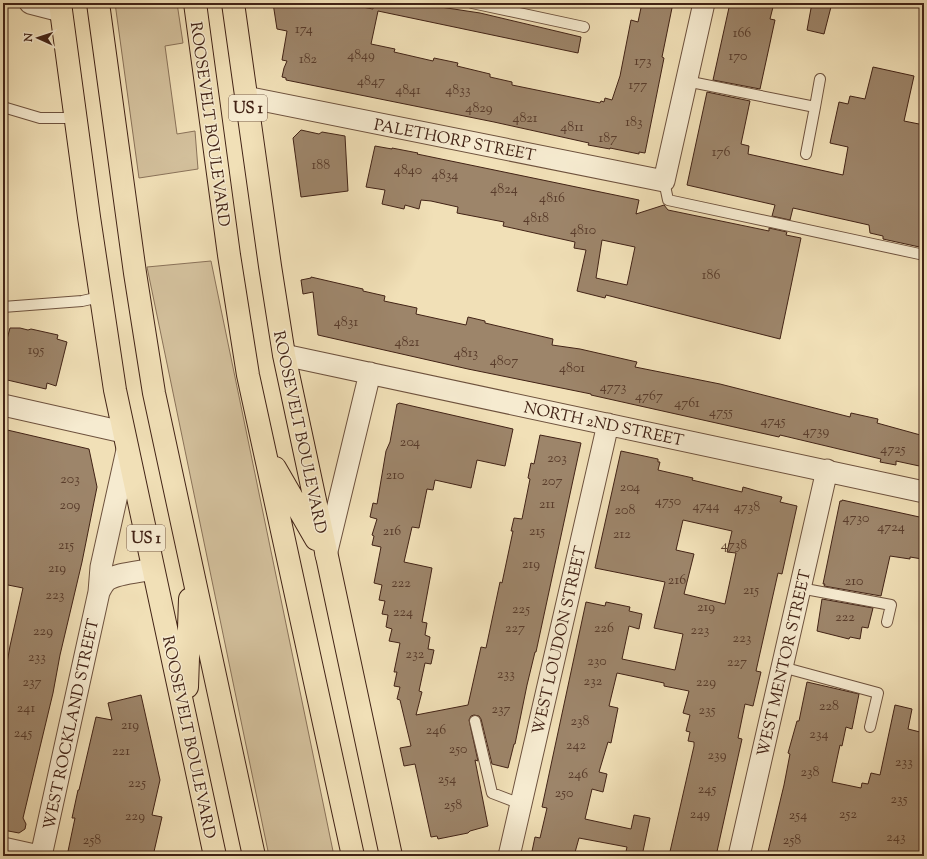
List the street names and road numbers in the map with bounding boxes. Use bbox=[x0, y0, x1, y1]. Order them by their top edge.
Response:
street label: ROOSEVELT BOULEVARD bbox=[183, 20, 234, 228]
road number: US 1 bbox=[229, 95, 267, 121]
street label: PALETHORP STREET bbox=[372, 115, 537, 168]
street label: ROOSEVELT BOULEVARD bbox=[266, 329, 331, 536]
street label: NORTH 2ND STREET bbox=[521, 397, 686, 454]
road number: US 1 bbox=[127, 525, 165, 551]
street label: WEST LOUDON STREET bbox=[528, 544, 593, 737]
street label: WEST MENTOR STREET bbox=[753, 568, 818, 759]
street label: WEST ROCKLAND STREET bbox=[39, 617, 106, 832]
street label: ROOSEVELT BOULEVARD bbox=[155, 634, 220, 841]

